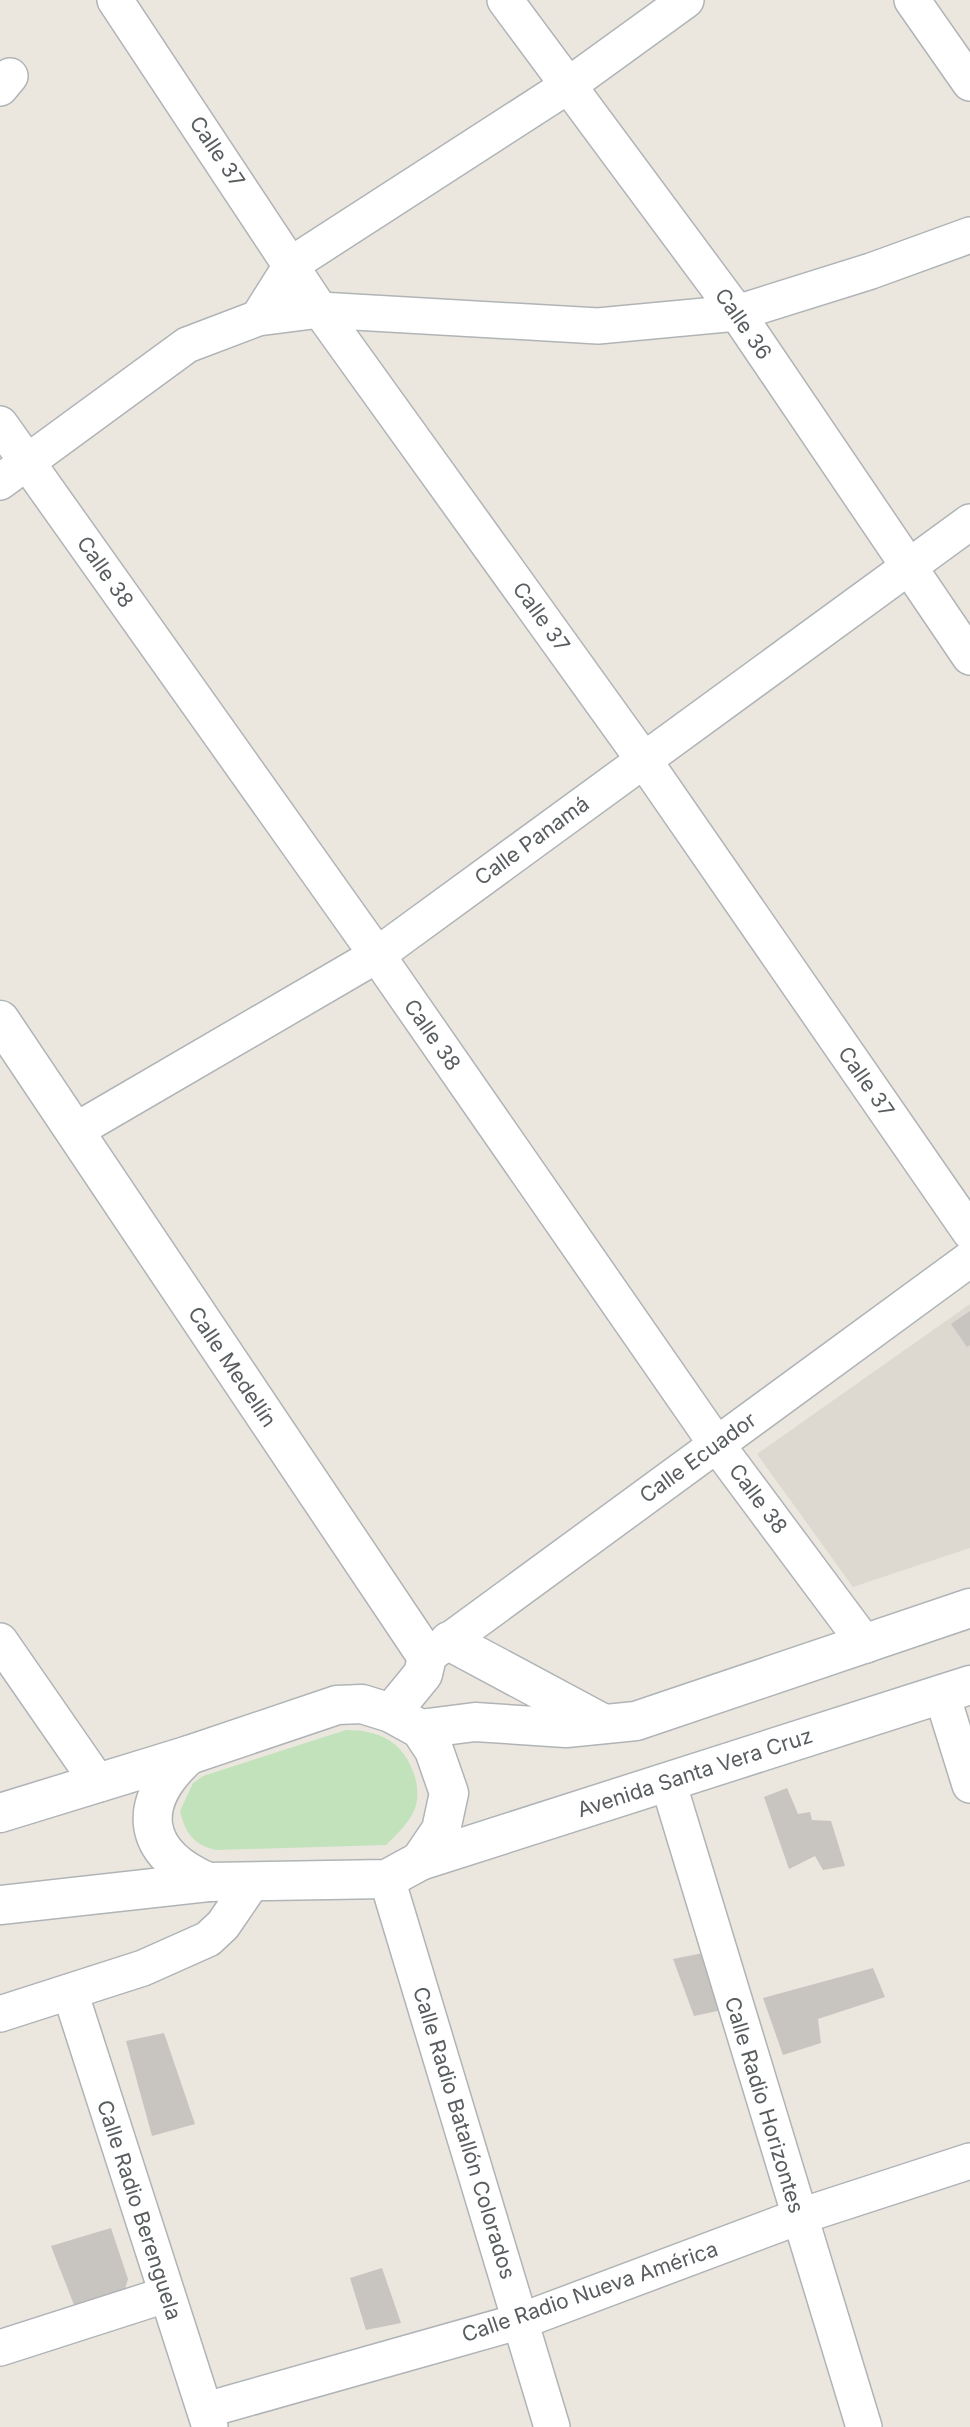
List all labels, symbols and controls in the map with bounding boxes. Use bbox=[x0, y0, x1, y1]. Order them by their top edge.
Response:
street label: Calle 37 bbox=[185, 111, 250, 192]
street label: Calle 36 bbox=[710, 283, 777, 364]
street label: Calle 38 bbox=[72, 531, 139, 612]
street label: Calle 37 bbox=[508, 577, 575, 657]
street label: Calle Panamá bbox=[470, 791, 594, 890]
street label: Calle 38 bbox=[399, 994, 466, 1075]
street label: Calle 37 bbox=[833, 1042, 900, 1122]
street label: Calle Medellín bbox=[183, 1302, 282, 1432]
street label: Calle Ecuador bbox=[635, 1407, 761, 1508]
street label: Calle 38 bbox=[724, 1459, 793, 1539]
street label: Avenida Santa Vera Cruz bbox=[574, 1723, 816, 1822]
street label: Calle Radio Batallón Colorados bbox=[408, 1984, 521, 2282]
street label: Calle Radio Horizontes bbox=[720, 1994, 809, 2216]
street label: Calle Radio Berenguela bbox=[92, 2097, 187, 2323]
street label: Calle Radio Nueva América bbox=[459, 2236, 721, 2347]

